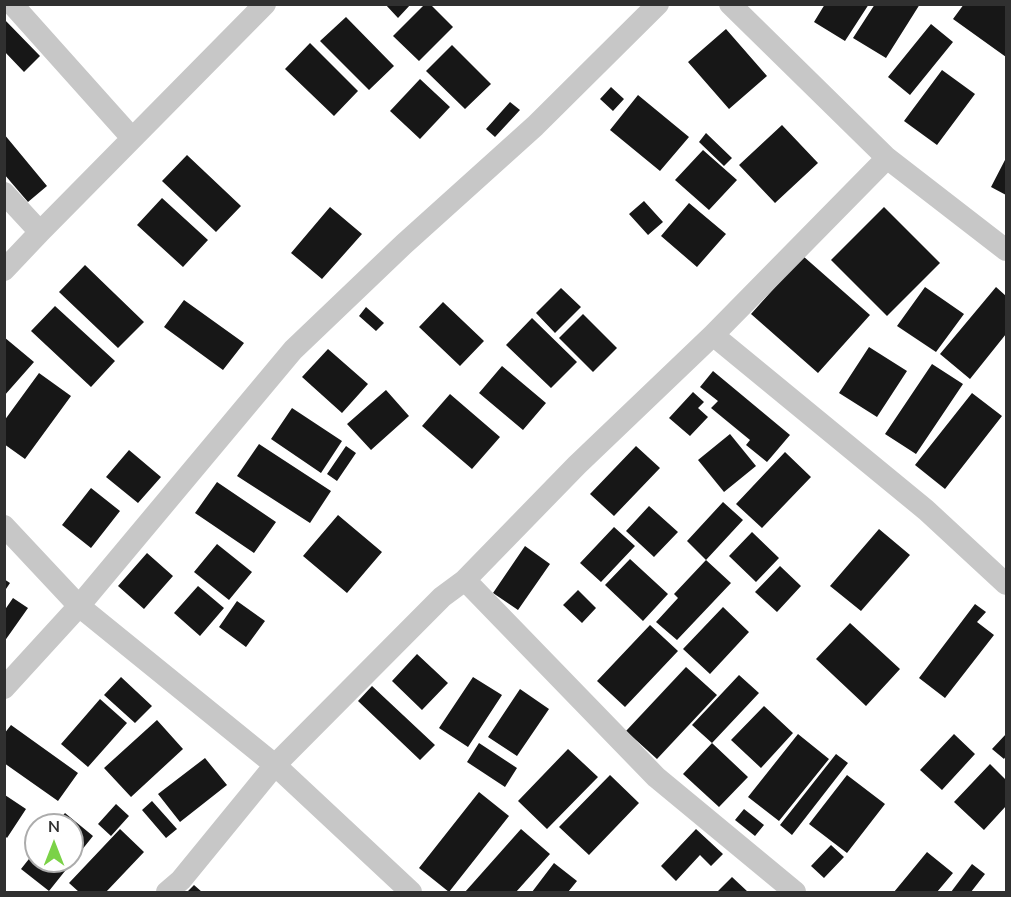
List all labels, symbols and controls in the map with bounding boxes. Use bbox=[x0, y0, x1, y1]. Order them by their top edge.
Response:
north arrow bbox=[24, 813, 84, 873]
text: N bbox=[48, 816, 60, 838]

